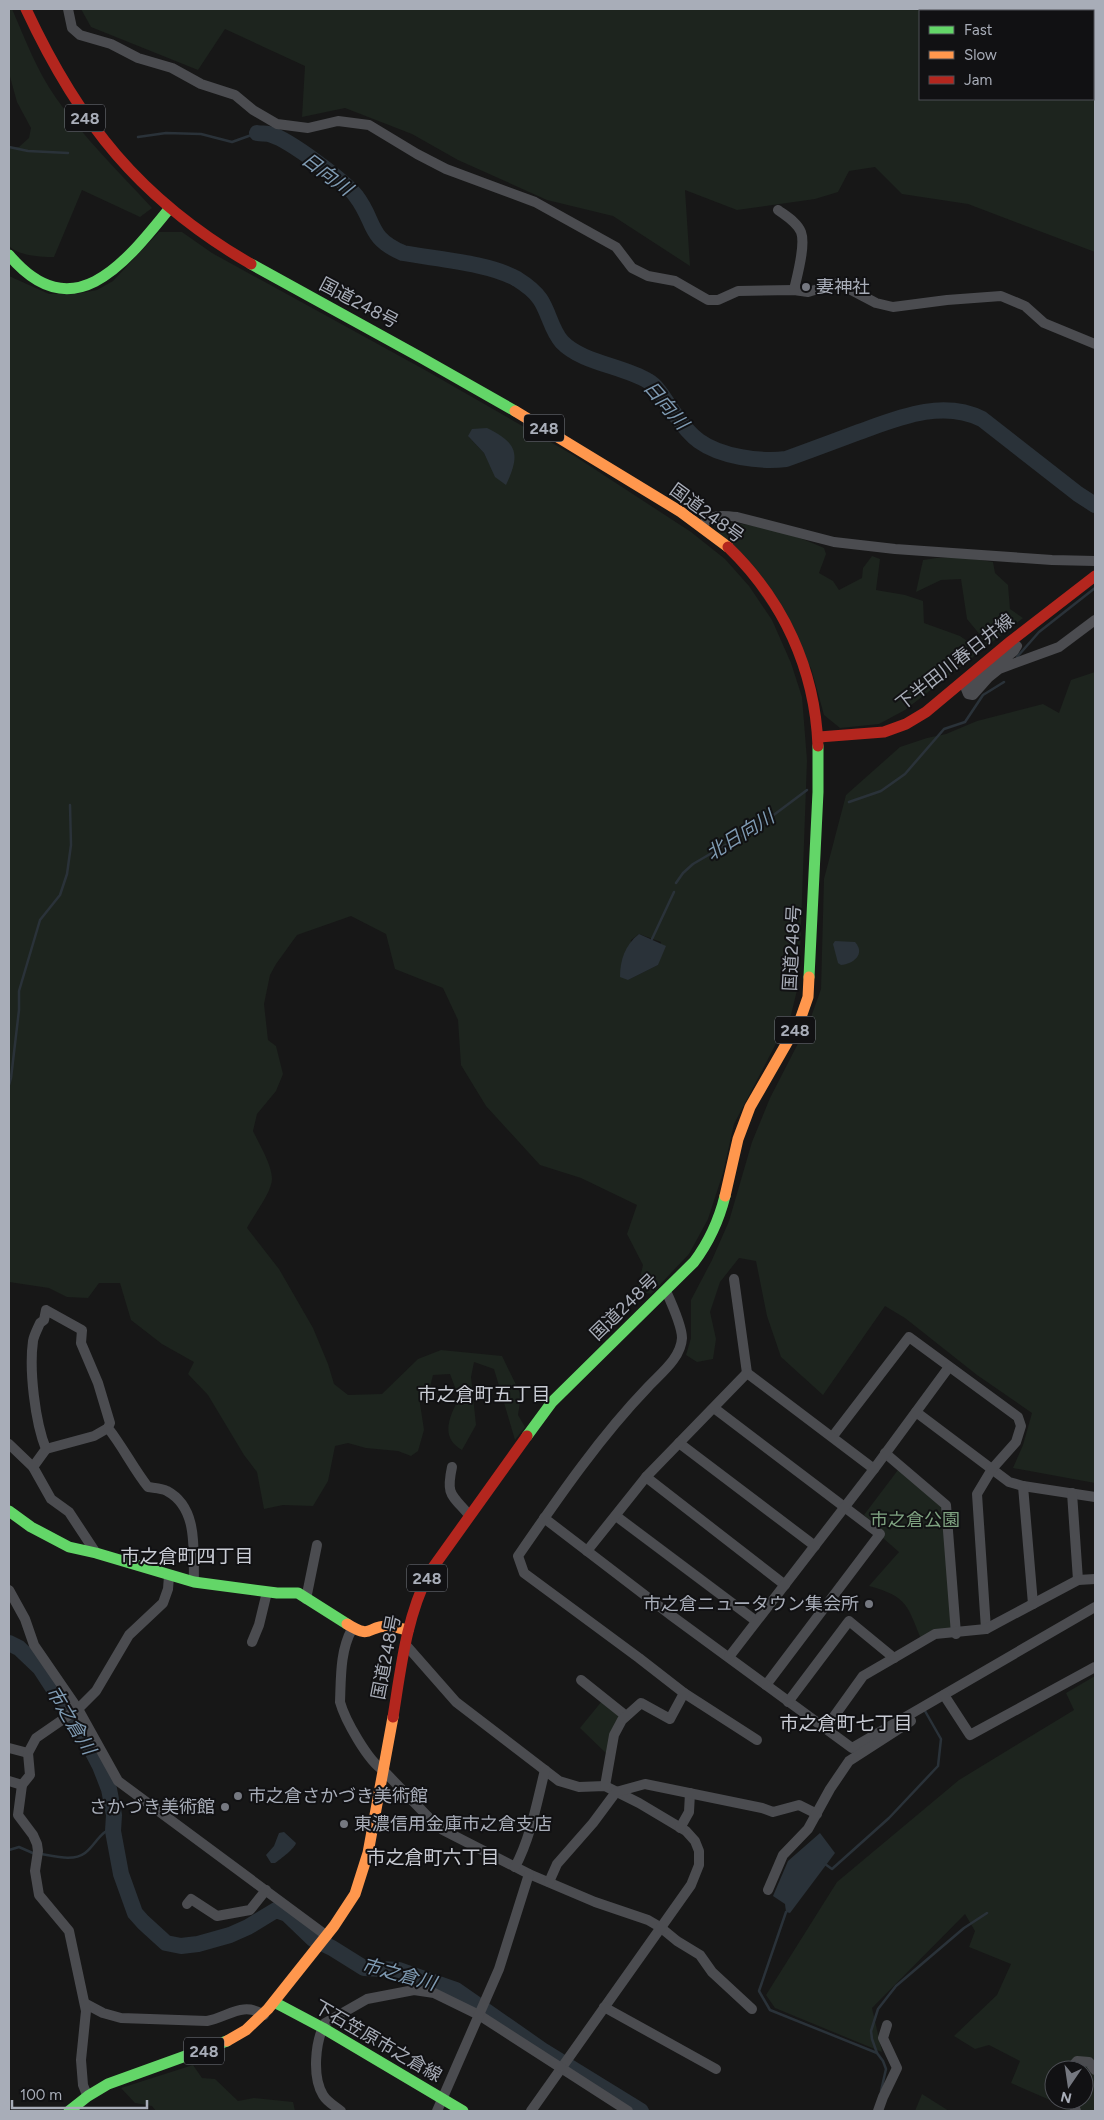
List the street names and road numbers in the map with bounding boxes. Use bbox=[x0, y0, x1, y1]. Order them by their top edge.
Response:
road number: 248 bbox=[65, 105, 105, 132]
street label: 国道248号 bbox=[316, 273, 402, 333]
road number: 248 bbox=[524, 414, 564, 442]
street label: 国道248号 bbox=[666, 479, 748, 547]
street label: 下半田川春日井線 bbox=[891, 609, 1019, 715]
street label: 国道248号 bbox=[779, 904, 805, 992]
road number: 248 bbox=[775, 1016, 815, 1044]
street label: 国道248号 bbox=[585, 1269, 663, 1345]
road number: 248 bbox=[407, 1565, 447, 1592]
street label: 国道248号 bbox=[367, 1613, 405, 1701]
street label: 下石笠原市之倉線 bbox=[310, 1995, 446, 2087]
road number: 248 bbox=[184, 2038, 224, 2064]

